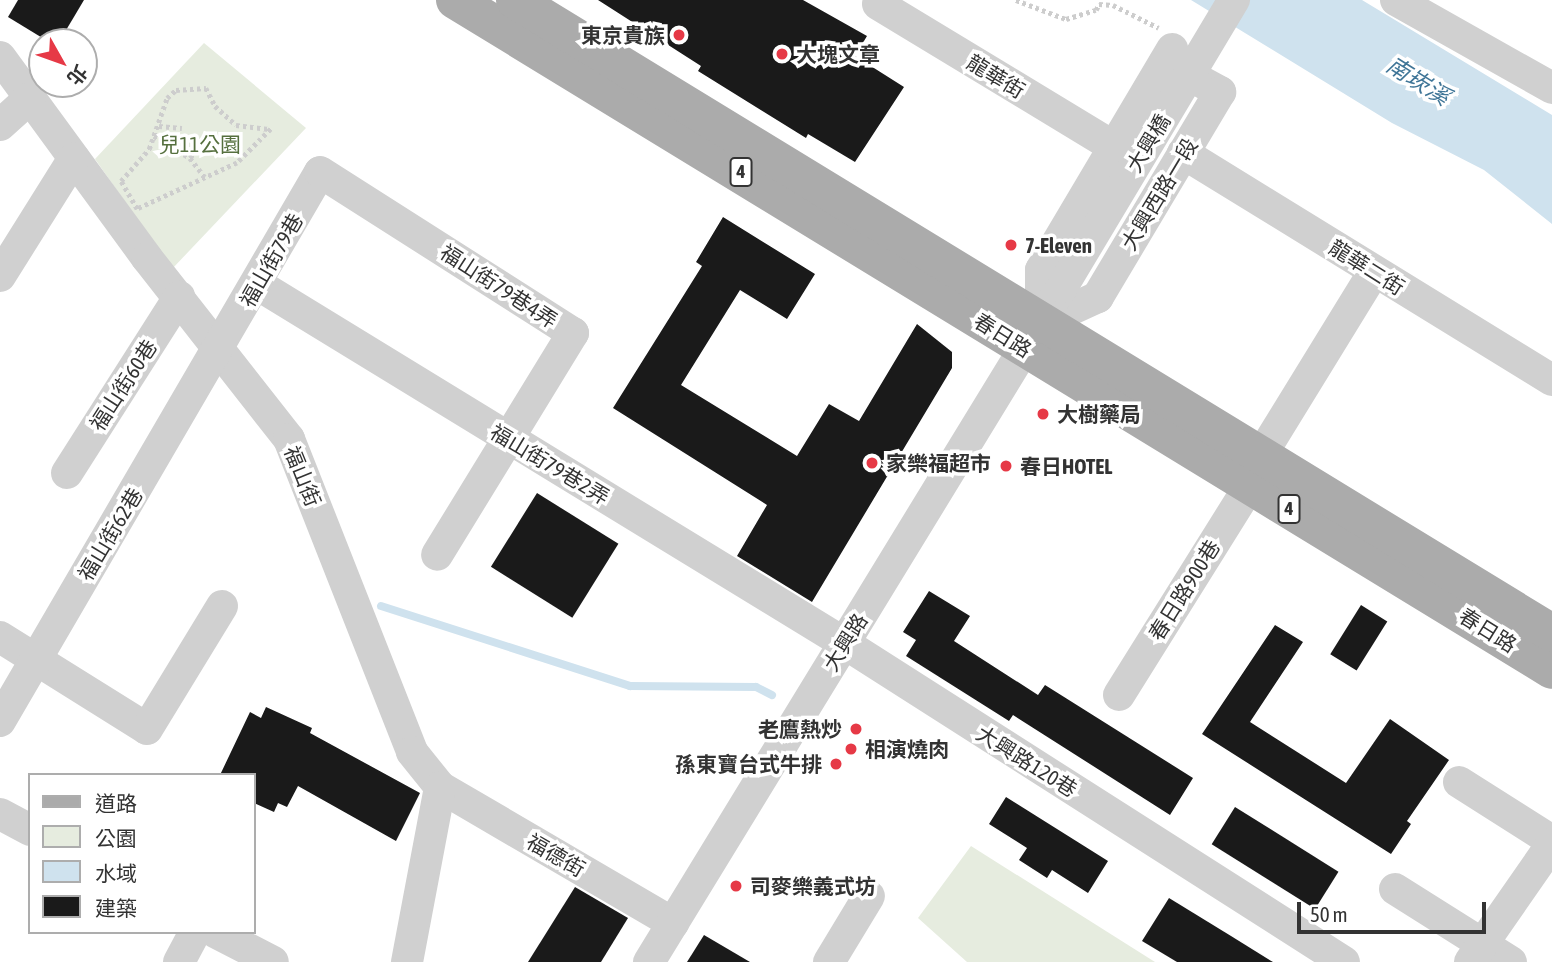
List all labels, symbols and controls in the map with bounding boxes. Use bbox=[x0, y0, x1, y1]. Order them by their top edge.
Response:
place label: 東京貴族 bbox=[581, 22, 665, 48]
marker: 東京貴族 bbox=[671, 27, 687, 43]
north arrow bbox=[28, 28, 98, 98]
place label: 大塊文章 bbox=[796, 41, 880, 67]
marker: 大塊文章 bbox=[774, 46, 790, 62]
street label: 龍華街 bbox=[963, 49, 1029, 103]
water label: 南崁溪 bbox=[1381, 51, 1455, 111]
text: 北 bbox=[63, 61, 92, 90]
street label: 大興橋 bbox=[1121, 110, 1175, 176]
park label: 兒11公園 bbox=[159, 131, 241, 157]
street label: 大興西路一段 bbox=[1116, 134, 1202, 254]
road number: 4 bbox=[729, 156, 753, 188]
street label: 福山街79巷 bbox=[234, 209, 308, 311]
place label: 7-Eleven bbox=[1025, 232, 1092, 258]
street label: 龍華二街 bbox=[1325, 234, 1409, 300]
marker: 7-Eleven bbox=[1003, 237, 1019, 253]
street label: 福山街79巷4弄 bbox=[436, 239, 562, 333]
street label: 春日路 bbox=[970, 308, 1036, 362]
street label: 福山街60巷 bbox=[84, 335, 162, 435]
place label: 大樹藥局 bbox=[1057, 401, 1141, 427]
marker: 大樹藥局 bbox=[1035, 406, 1051, 422]
street label: 福山街79巷2弄 bbox=[486, 419, 614, 509]
street label: 福山街 bbox=[280, 442, 326, 510]
place label: 家樂福超市 bbox=[886, 450, 991, 476]
place label: 春日HOTEL bbox=[1020, 453, 1112, 479]
marker: 家樂福超市 bbox=[864, 455, 880, 471]
marker: 春日HOTEL bbox=[998, 458, 1014, 474]
street label: 福山街62巷 bbox=[72, 483, 148, 585]
road number: 4 bbox=[1277, 494, 1301, 524]
street label: 春日路900巷 bbox=[1143, 535, 1225, 645]
street label: 春日路 bbox=[1455, 603, 1521, 657]
street label: 大興路 bbox=[818, 609, 872, 675]
place label: 老鷹熱炒 bbox=[758, 716, 842, 742]
street label: 大興路120巷 bbox=[972, 720, 1082, 802]
marker: 老鷹熱炒 bbox=[848, 721, 864, 737]
place label: 相演燒肉 bbox=[865, 736, 949, 762]
marker: 相演燒肉 bbox=[843, 741, 859, 757]
place label: 孫東寶台式牛排 bbox=[675, 751, 822, 777]
marker: 孫東寶台式牛排 bbox=[828, 756, 844, 772]
legend bbox=[28, 773, 256, 934]
text: 道路 bbox=[95, 791, 137, 815]
text: 公園 bbox=[95, 826, 137, 850]
street label: 福德街 bbox=[522, 828, 590, 882]
text: 水域 bbox=[95, 861, 137, 885]
place label: 司麥樂義式坊 bbox=[750, 873, 876, 899]
marker: 司麥樂義式坊 bbox=[728, 878, 744, 894]
scale bar bbox=[1300, 888, 1489, 932]
text: 建築 bbox=[95, 896, 137, 920]
text: 50 m bbox=[1310, 902, 1348, 926]

